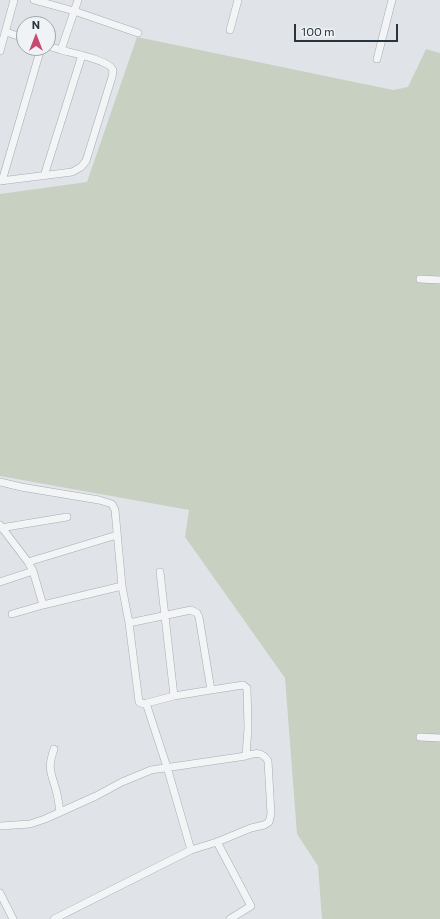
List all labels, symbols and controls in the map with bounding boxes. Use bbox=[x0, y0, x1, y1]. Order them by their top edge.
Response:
north arrow bbox=[16, 16, 56, 56]
scale bar bbox=[296, 16, 400, 42]
text: N bbox=[32, 18, 40, 31]
text: 100 m bbox=[301, 24, 335, 38]

